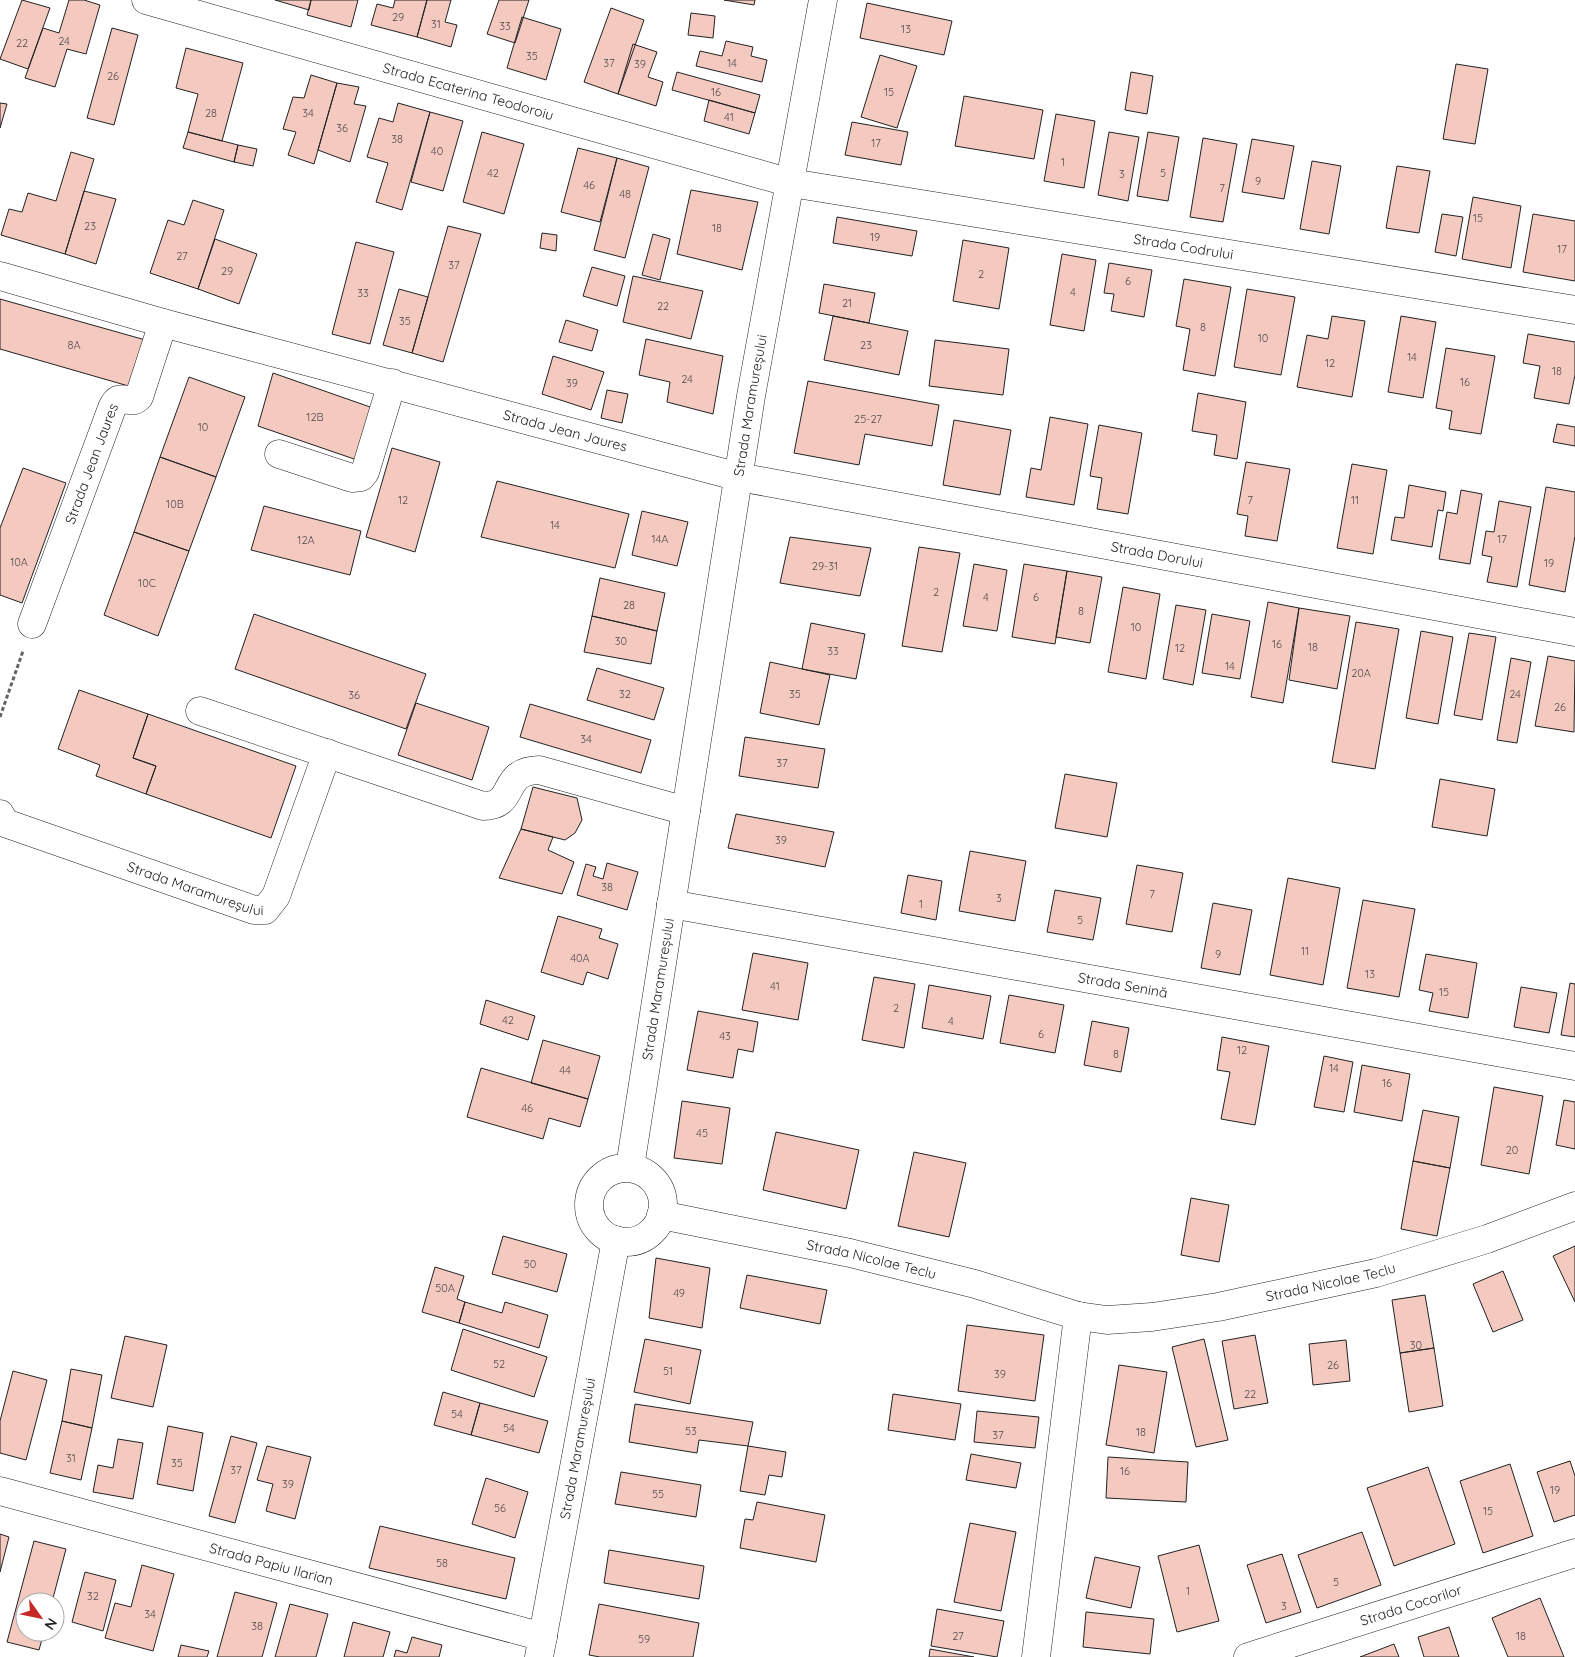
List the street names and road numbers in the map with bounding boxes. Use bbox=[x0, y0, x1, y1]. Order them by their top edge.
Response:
street label: Strada Ecaterina Teodoroiu bbox=[381, 59, 556, 124]
street label: Strada Codrului bbox=[1132, 230, 1235, 264]
street label: Strada Maramureșului bbox=[730, 333, 771, 478]
street label: Strada Jean Jaures bbox=[61, 400, 122, 527]
street label: Strada Jean Jaures bbox=[501, 405, 629, 456]
street label: Strada Dorului bbox=[1110, 537, 1205, 572]
street label: Strada Maramureșului bbox=[125, 857, 264, 919]
street label: Strada Maramureșului bbox=[638, 917, 678, 1061]
street label: Strada Senină bbox=[1077, 968, 1169, 1002]
street label: Strada Nicolae Teclu bbox=[805, 1235, 938, 1283]
street label: Strada Nicolae Teclu bbox=[1264, 1258, 1398, 1305]
street label: Strada Maramureșului bbox=[556, 1376, 599, 1521]
street label: Strada Papiu Ilarian bbox=[208, 1539, 335, 1589]
street label: Strada Cocorilor bbox=[1358, 1580, 1465, 1630]

